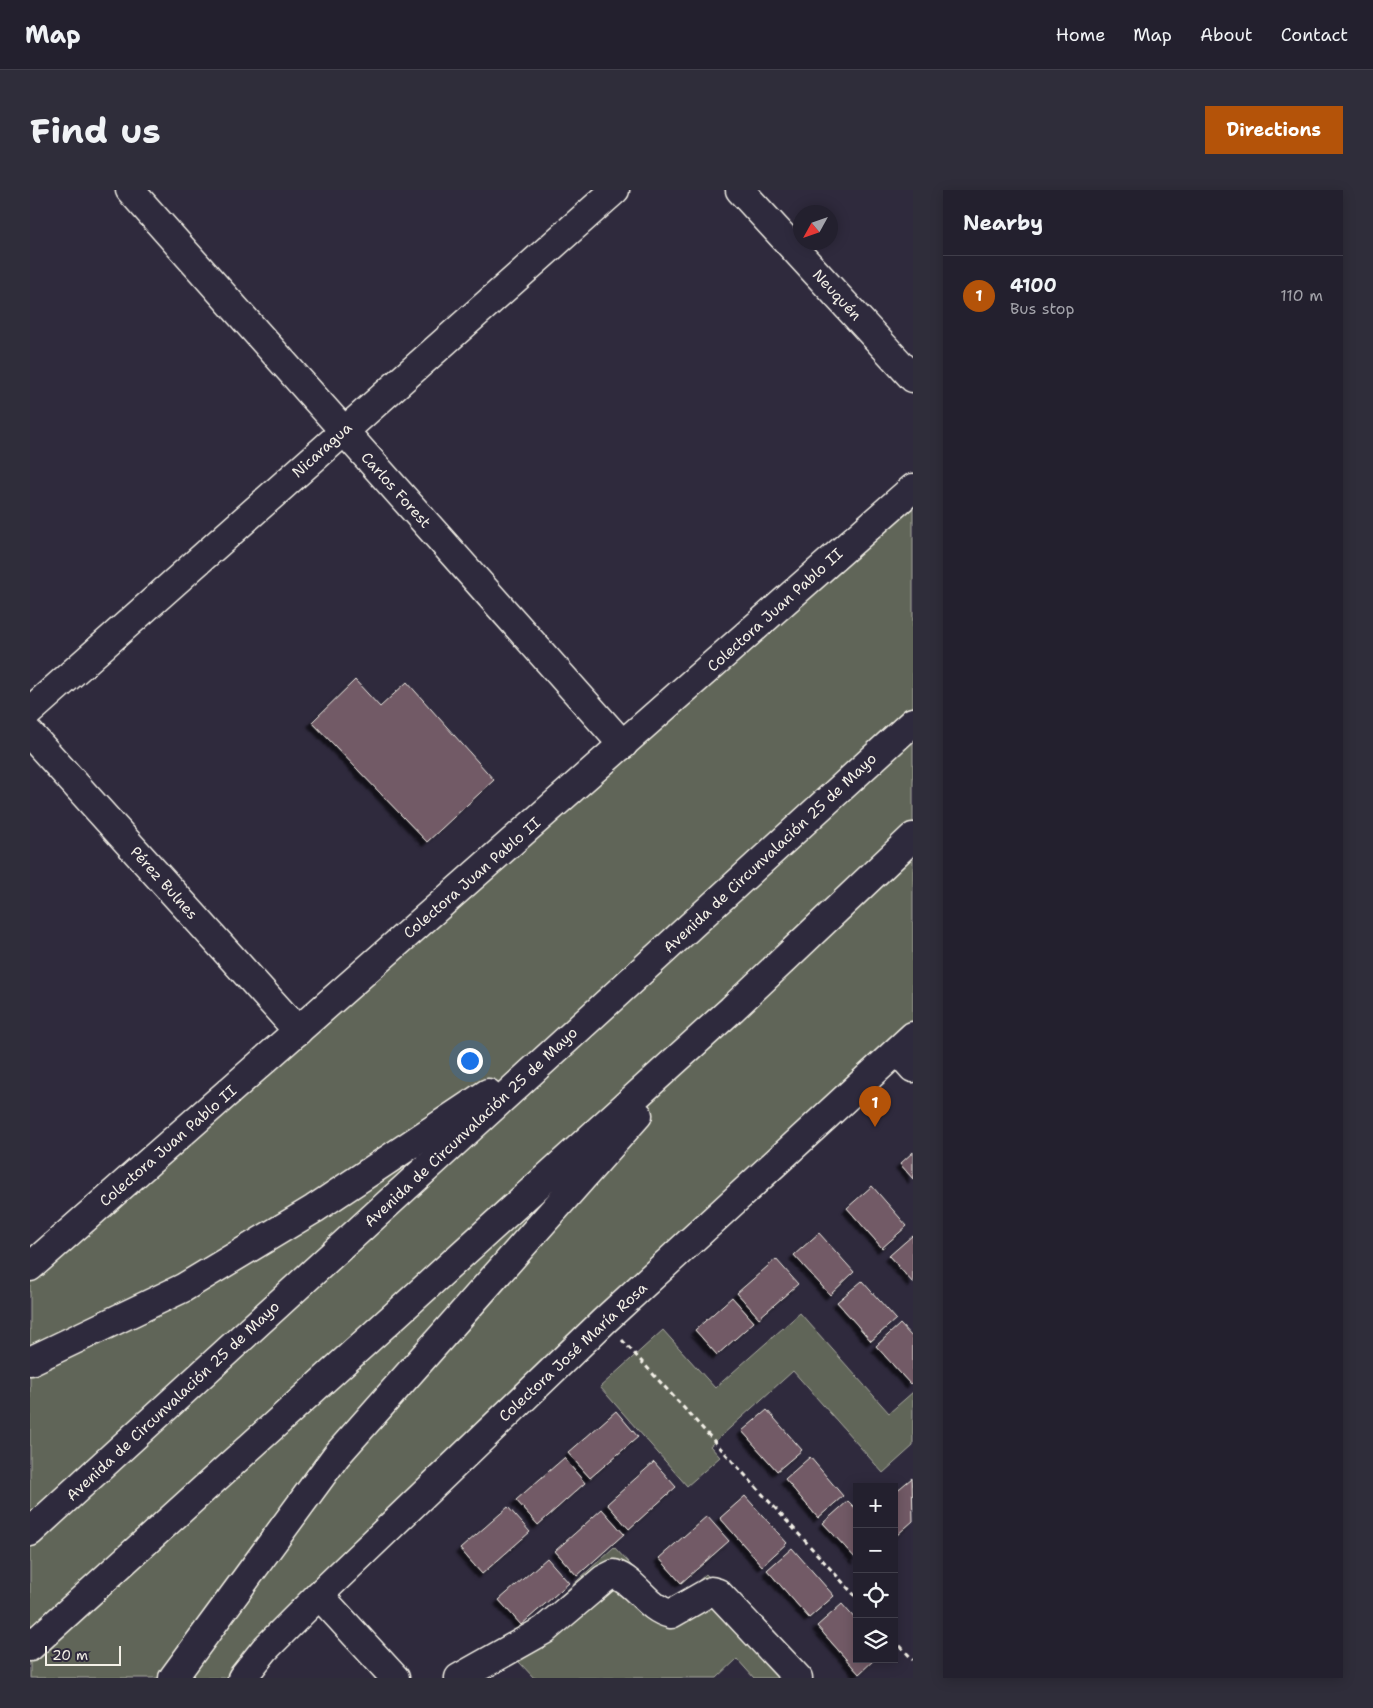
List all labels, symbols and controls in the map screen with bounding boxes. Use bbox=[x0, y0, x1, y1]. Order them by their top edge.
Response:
text: Map bbox=[25, 19, 81, 51]
text: Home bbox=[1056, 23, 1105, 47]
text: Map bbox=[1133, 23, 1172, 47]
text: About bbox=[1200, 23, 1253, 47]
text: Contact bbox=[1281, 23, 1348, 47]
button: Directions bbox=[1205, 106, 1343, 154]
text: Find us bbox=[30, 107, 161, 154]
north arrow bbox=[793, 205, 838, 250]
text: Nearby bbox=[963, 209, 1043, 237]
street label: Neuquén bbox=[808, 265, 866, 325]
text: 4100 bbox=[1010, 273, 1057, 298]
text: 1 bbox=[975, 285, 983, 306]
text: 110 m bbox=[1280, 285, 1323, 306]
text: Bus stop bbox=[1010, 298, 1075, 319]
street label: Nicaragua bbox=[288, 417, 357, 482]
street label: Carlos Forest bbox=[357, 448, 435, 532]
street label: Colectora Juan Pablo II bbox=[703, 544, 847, 676]
street label: Avenida de Circunvalación 25 de Mayo bbox=[659, 749, 881, 957]
street label: Colectora Juan Pablo II bbox=[399, 813, 545, 943]
street label: Pérez Bulnes bbox=[126, 842, 202, 924]
street label: Avenida de Circunvalación 25 de Mayo bbox=[360, 1023, 582, 1231]
your location bbox=[457, 1048, 483, 1074]
street label: Colectora Juan Pablo II bbox=[95, 1081, 241, 1211]
pin: 1 bbox=[859, 1086, 891, 1127]
street label: Colectora José María Rosa bbox=[495, 1277, 652, 1426]
street label: Avenida de Circunvalación 25 de Mayo bbox=[62, 1297, 284, 1505]
map controls bbox=[853, 1483, 898, 1663]
button: + bbox=[853, 1483, 898, 1528]
button: − bbox=[853, 1528, 898, 1573]
button: locate bbox=[853, 1573, 898, 1618]
button: layers bbox=[853, 1618, 898, 1663]
scale bar bbox=[45, 1643, 121, 1666]
text: 20 m bbox=[52, 1646, 88, 1664]

